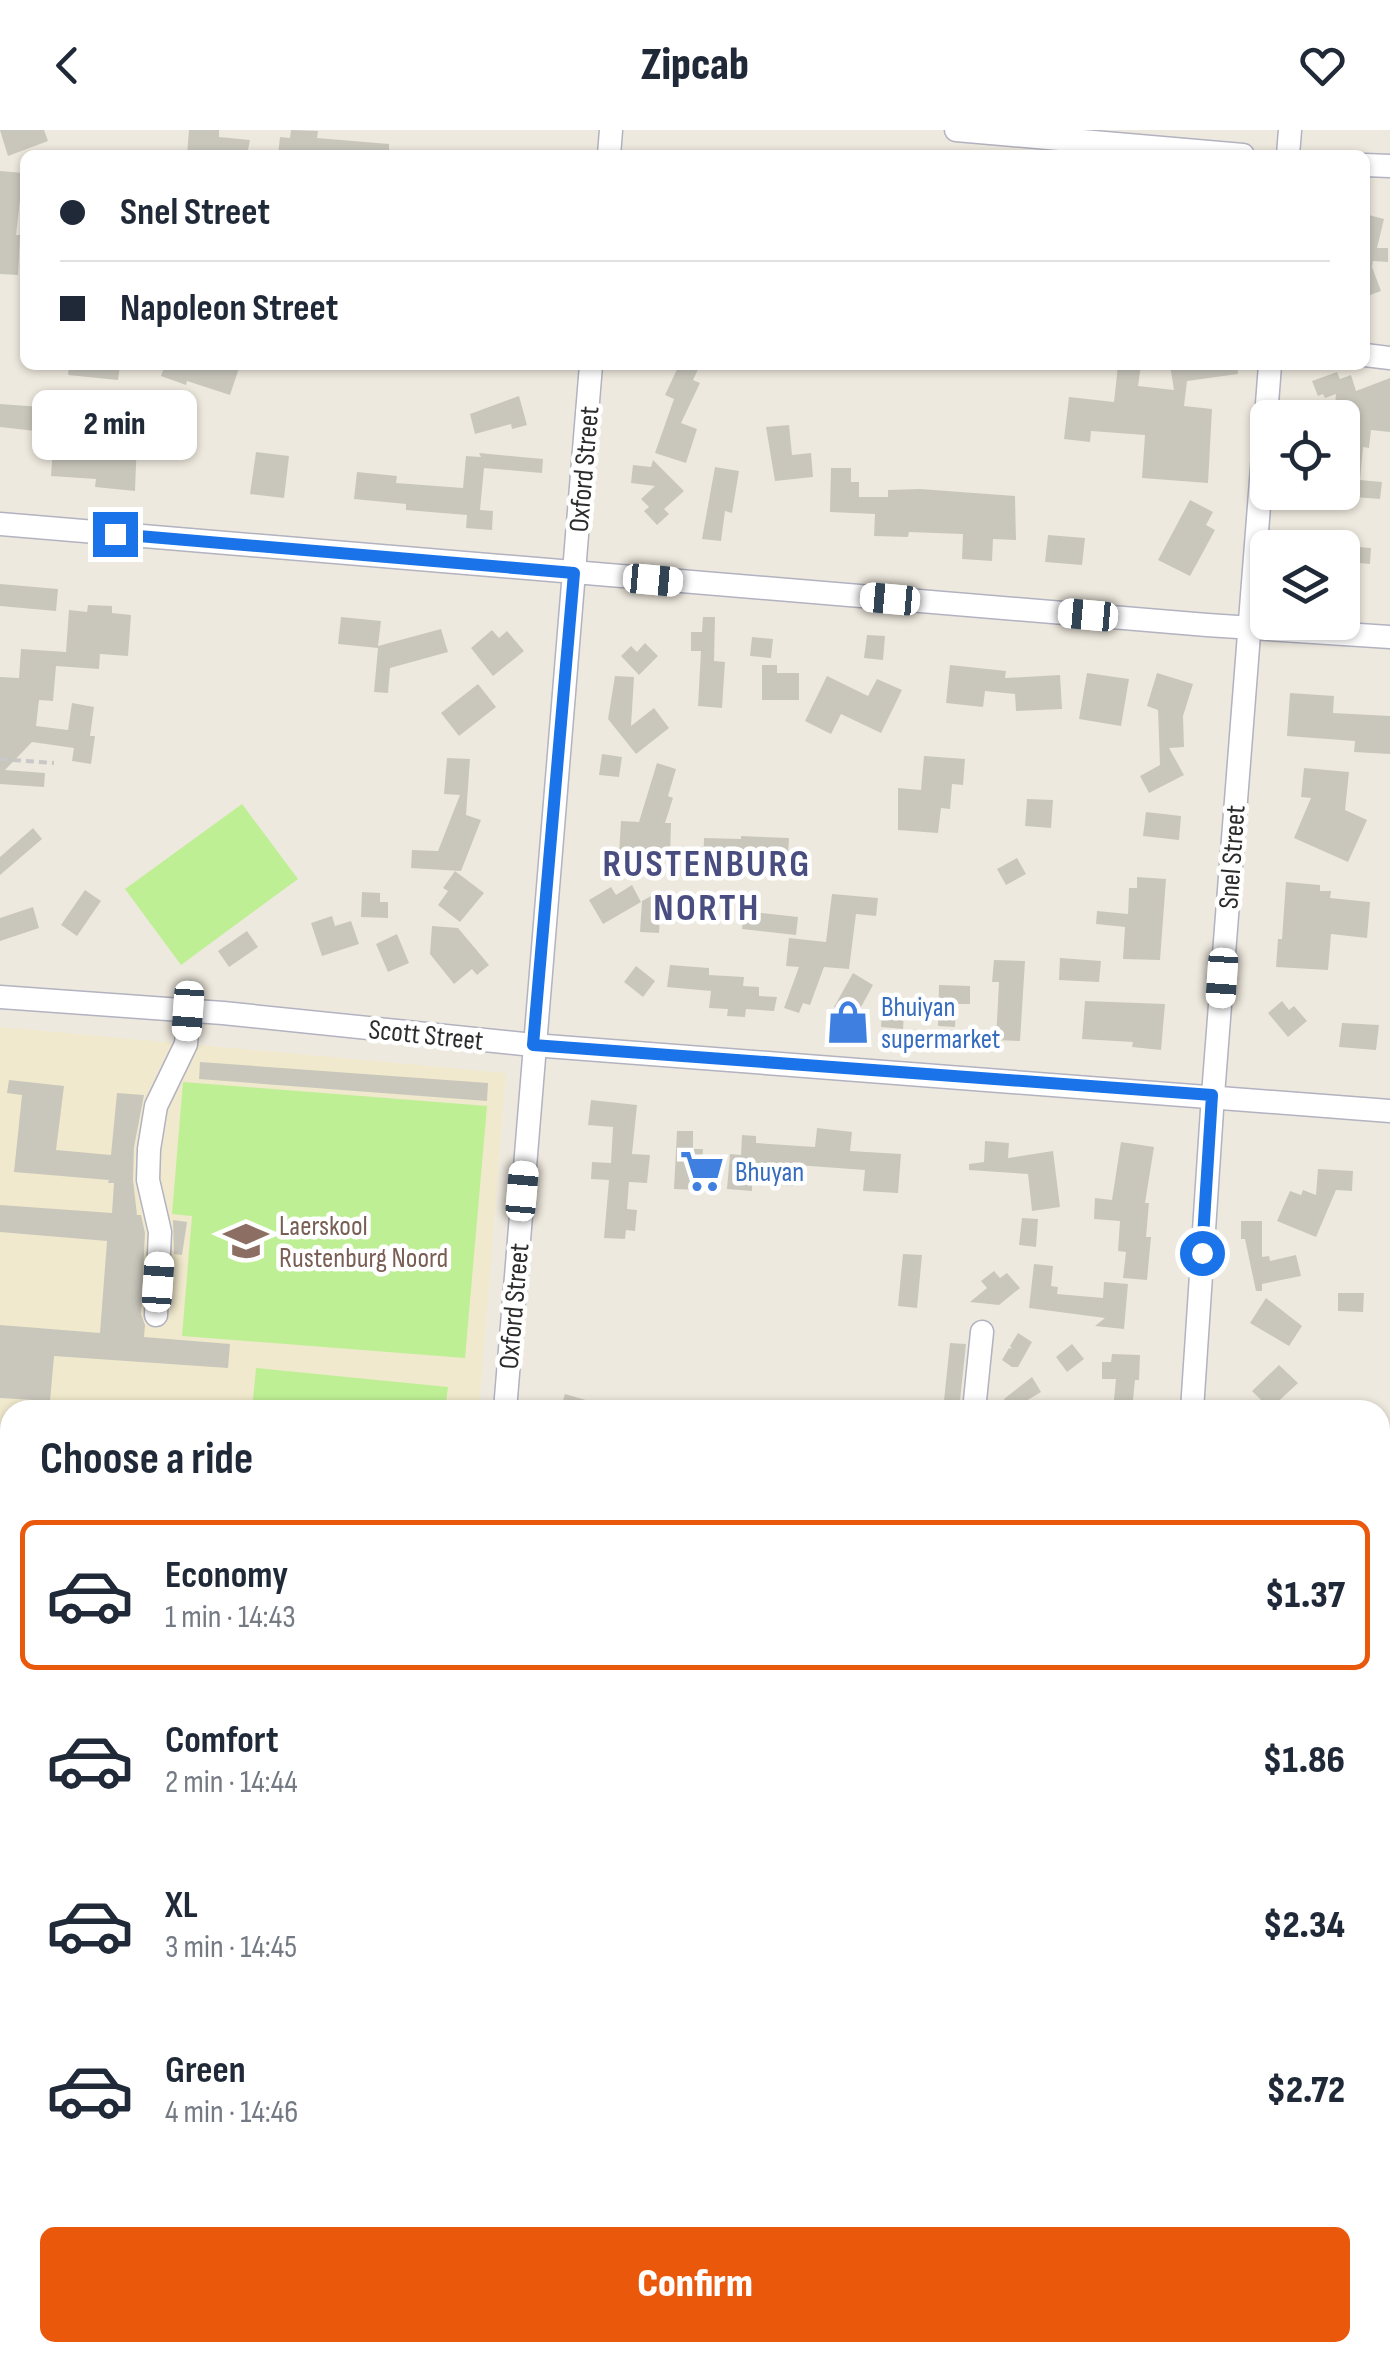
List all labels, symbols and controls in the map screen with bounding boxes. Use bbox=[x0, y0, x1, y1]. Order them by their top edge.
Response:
icon: back bbox=[40, 38, 95, 93]
text: Zipcab bbox=[641, 38, 749, 93]
icon: heart bbox=[1295, 38, 1350, 93]
text: Snel Street bbox=[120, 190, 270, 235]
text: Napoleon Street bbox=[120, 286, 338, 331]
callout: 2 min bbox=[32, 389, 198, 459]
map controls bbox=[1250, 400, 1360, 640]
button: locate bbox=[1250, 400, 1360, 510]
text: 2 min bbox=[83, 405, 146, 444]
street label: Oxford Street bbox=[563, 405, 606, 533]
route end bbox=[93, 512, 138, 557]
button: layers bbox=[1250, 530, 1360, 640]
car bbox=[622, 562, 684, 598]
car bbox=[859, 581, 921, 617]
car bbox=[1057, 597, 1119, 633]
street label: Snel Street bbox=[1212, 804, 1253, 910]
district label: RUSTENBURG NORTH bbox=[602, 842, 812, 931]
car bbox=[1205, 947, 1239, 1009]
car bbox=[171, 980, 205, 1042]
place label: Bhuiyan supermarket bbox=[881, 991, 1000, 1056]
shop icon: Bhuiyan supermarket bbox=[824, 998, 872, 1046]
street label: Scott Street bbox=[367, 1013, 485, 1058]
supermarket icon: Bhuyan bbox=[678, 1147, 726, 1195]
place label: Bhuyan bbox=[735, 1156, 804, 1189]
car bbox=[504, 1160, 540, 1222]
place label: Laerskool Rustenburg Noord bbox=[279, 1210, 448, 1275]
school or university icon: Laerskool Rustenburg Noord bbox=[222, 1217, 270, 1265]
route start bbox=[1180, 1231, 1225, 1276]
street label: Oxford Street bbox=[493, 1242, 536, 1370]
car bbox=[141, 1251, 175, 1313]
text: Choose a ride bbox=[40, 1432, 253, 1487]
icon: car bbox=[45, 1550, 135, 1640]
text: Economy bbox=[165, 1553, 288, 1598]
text: $1.37 bbox=[1265, 1573, 1345, 1618]
text: 1 min · 14:43 bbox=[165, 1598, 296, 1637]
icon: car bbox=[45, 1715, 135, 1805]
text: Comfort bbox=[165, 1718, 279, 1763]
text: $1.86 bbox=[1263, 1738, 1345, 1783]
text: 2 min · 14:44 bbox=[165, 1763, 298, 1802]
icon: car bbox=[45, 1880, 135, 1970]
text: XL bbox=[165, 1883, 198, 1928]
text: $2.34 bbox=[1263, 1903, 1345, 1948]
text: 3 min · 14:45 bbox=[165, 1928, 297, 1967]
icon: car bbox=[45, 2045, 135, 2135]
text: Green bbox=[165, 2048, 246, 2093]
text: $2.72 bbox=[1266, 2068, 1345, 2113]
text: 4 min · 14:46 bbox=[165, 2093, 298, 2132]
button: Confirm bbox=[40, 2227, 1350, 2342]

